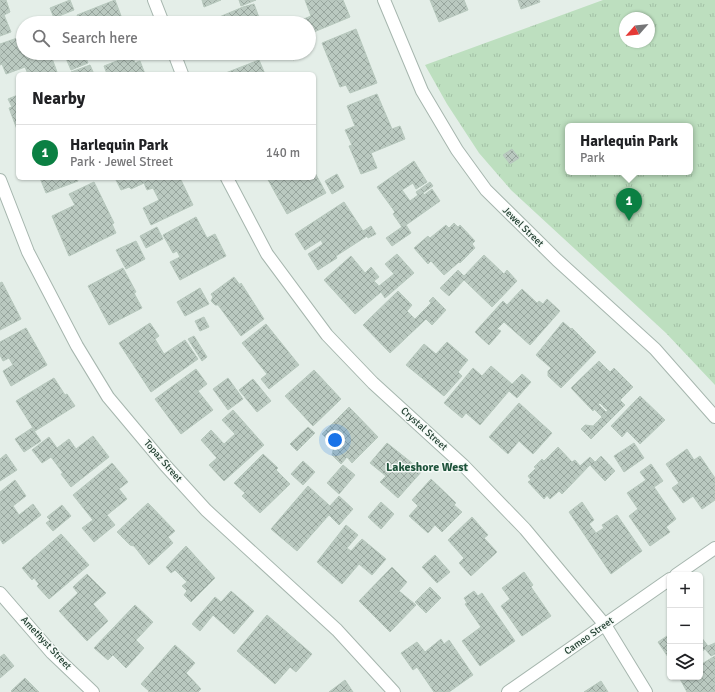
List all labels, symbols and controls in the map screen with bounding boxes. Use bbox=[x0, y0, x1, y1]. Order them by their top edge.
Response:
north arrow bbox=[619, 12, 655, 48]
search box bbox=[16, 16, 316, 60]
icon: search bbox=[30, 27, 52, 49]
text: Search here bbox=[62, 29, 138, 47]
text: Nearby bbox=[32, 88, 85, 109]
popup bbox=[565, 123, 693, 175]
text: Harlequin Park bbox=[580, 132, 678, 150]
text: Harlequin Park bbox=[70, 136, 168, 154]
text: 1 bbox=[41, 145, 49, 161]
text: 140 m bbox=[266, 145, 300, 161]
text: Park bbox=[580, 150, 605, 166]
text: Park · Jewel Street bbox=[70, 154, 173, 170]
pin: 1 bbox=[616, 188, 642, 221]
street label: Jewel Street bbox=[500, 204, 546, 250]
street label: Crystal Street bbox=[398, 405, 450, 453]
your location bbox=[325, 430, 345, 450]
street label: Topaz Street bbox=[141, 437, 185, 485]
district label: Lakeshore West bbox=[386, 460, 468, 475]
map controls bbox=[667, 572, 703, 680]
button: + bbox=[667, 572, 703, 608]
button: − bbox=[667, 608, 703, 644]
street label: Amethyst Street bbox=[18, 614, 74, 673]
street label: Cameo Street bbox=[562, 614, 616, 657]
button: layers bbox=[667, 644, 703, 680]

